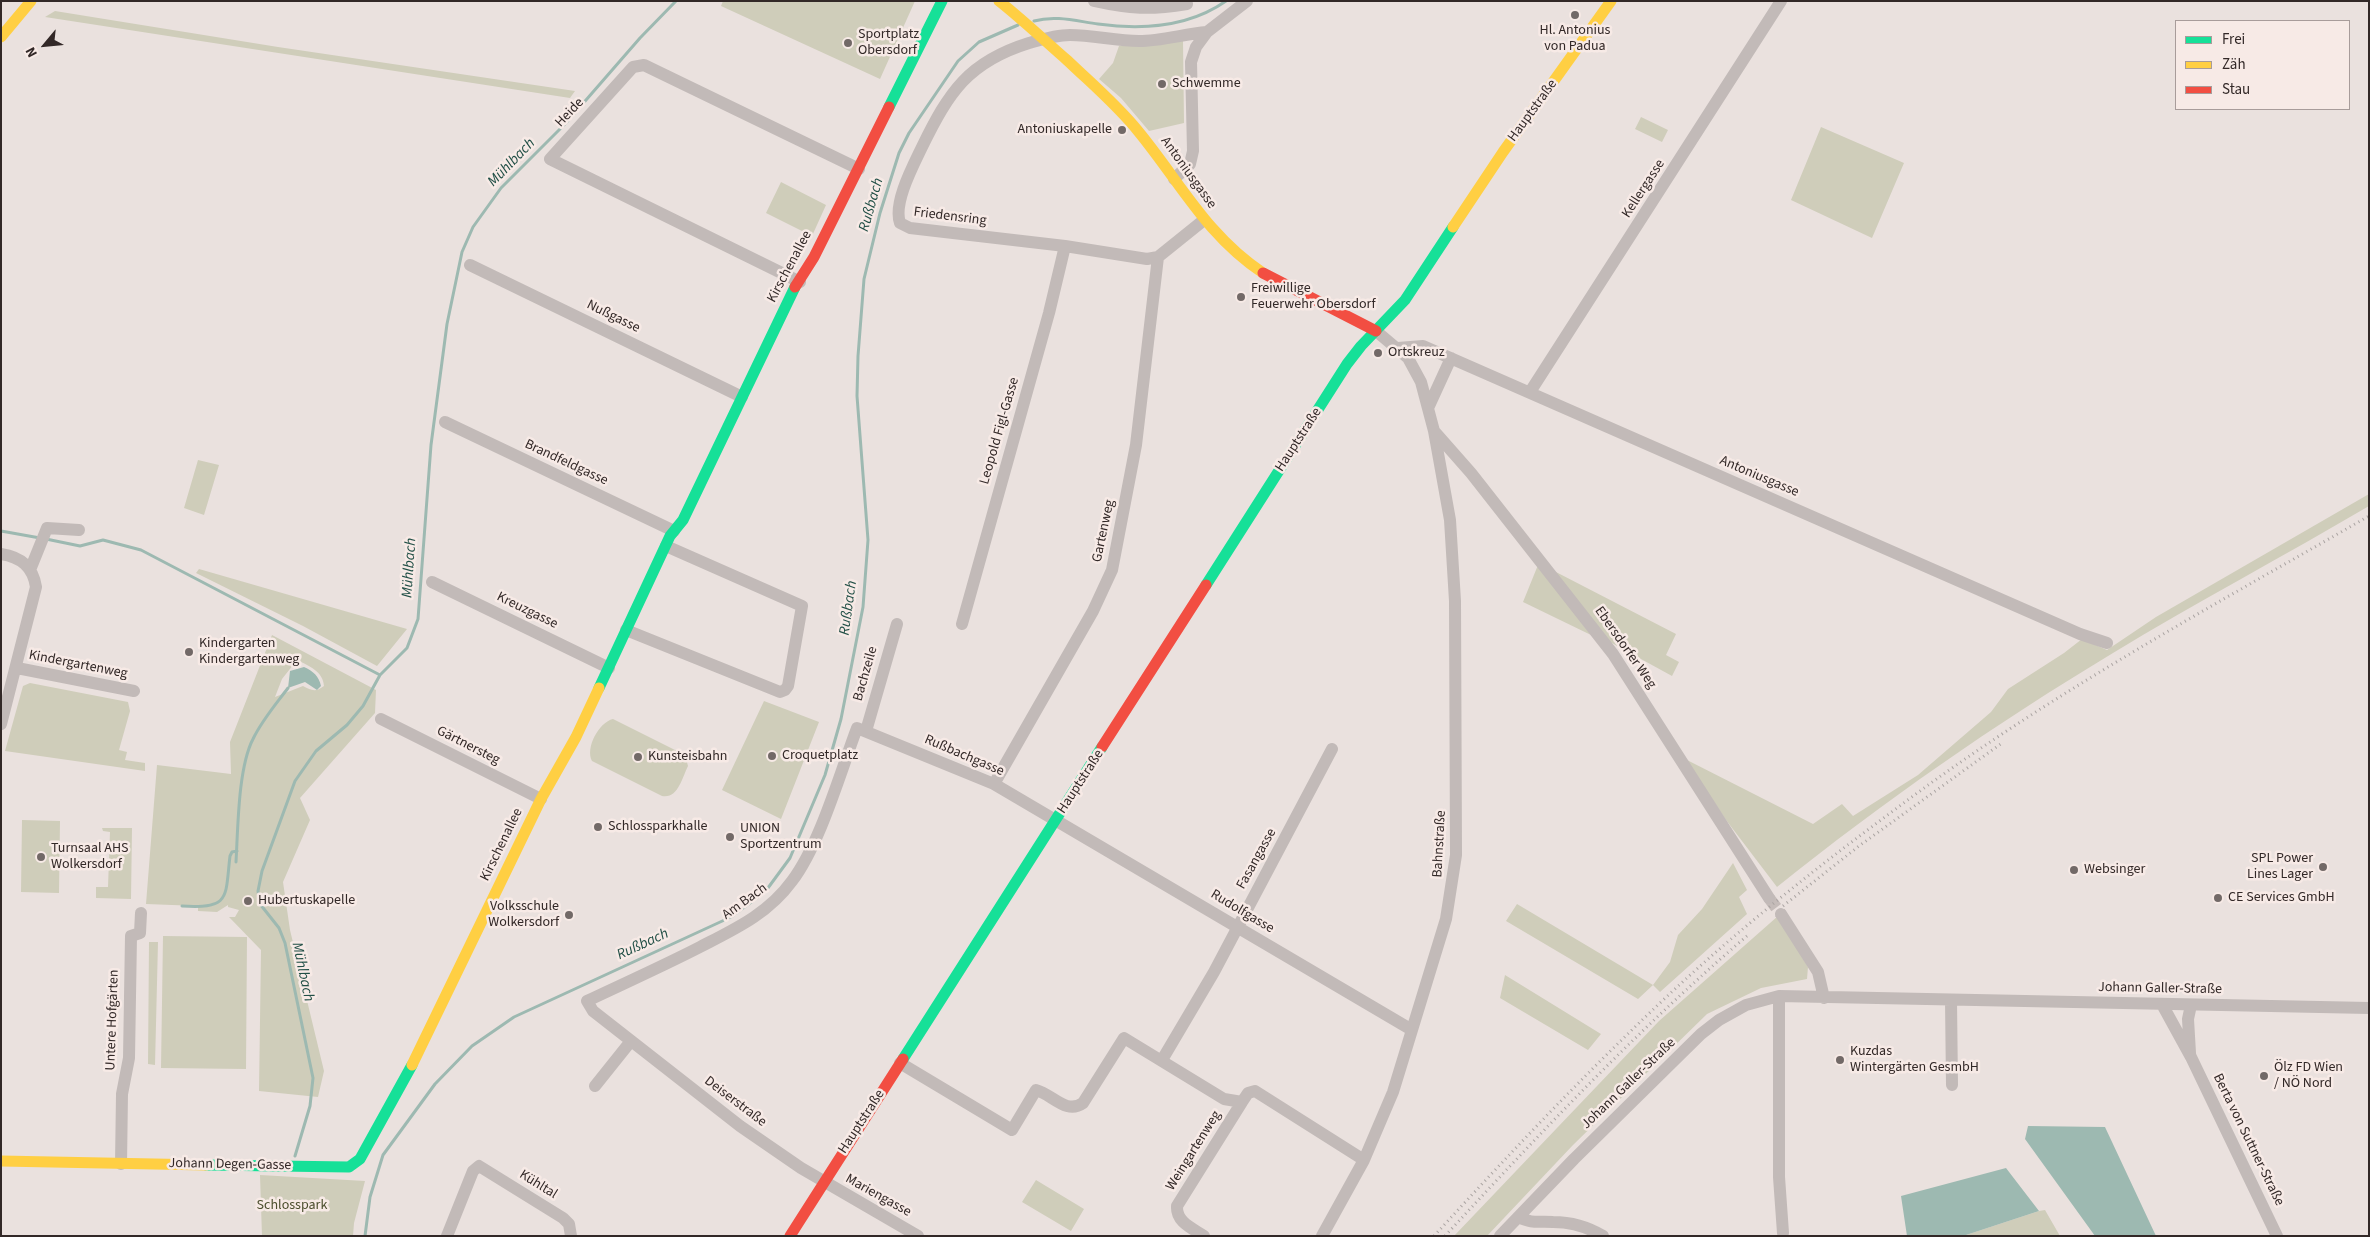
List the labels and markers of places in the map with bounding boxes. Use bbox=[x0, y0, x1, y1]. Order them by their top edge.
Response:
marker: Hl. Antonius von Padua bbox=[1569, 9, 1581, 21]
place label: Hl. Antonius von Padua bbox=[1540, 23, 1610, 56]
place label: Sportplatz Obersdorf bbox=[858, 27, 919, 59]
marker: Sportplatz Obersdorf bbox=[842, 37, 854, 49]
place label: Schwemme bbox=[1172, 76, 1241, 92]
marker: Schwemme bbox=[1156, 78, 1168, 90]
place label: Antoniuskapelle bbox=[1017, 122, 1112, 138]
marker: Antoniuskapelle bbox=[1116, 124, 1128, 136]
place label: Freiwillige Feuerwehr Obersdorf bbox=[1251, 281, 1376, 314]
marker: Freiwillige Feuerwehr Obersdorf bbox=[1235, 291, 1247, 303]
place label: Ortskreuz bbox=[1388, 345, 1445, 361]
marker: Ortskreuz bbox=[1372, 347, 1384, 359]
place label: Kindergarten Kindergartenweg bbox=[199, 636, 299, 669]
marker: Kindergarten Kindergartenweg bbox=[183, 646, 195, 658]
place label: Croquetplatz bbox=[782, 748, 858, 764]
place label: Kunsteisbahn bbox=[648, 749, 727, 765]
marker: Croquetplatz bbox=[766, 750, 778, 762]
marker: Kunsteisbahn bbox=[632, 751, 644, 763]
place label: Schlossparkhalle bbox=[608, 819, 708, 835]
marker: Schlossparkhalle bbox=[592, 821, 604, 833]
place label: UNION Sportzentrum bbox=[740, 821, 822, 854]
marker: UNION Sportzentrum bbox=[724, 831, 736, 843]
place label: Turnsaal AHS Wolkersdorf bbox=[51, 841, 129, 874]
marker: Turnsaal AHS Wolkersdorf bbox=[35, 851, 47, 863]
place label: SPL Power Lines Lager bbox=[2247, 851, 2313, 884]
marker: SPL Power Lines Lager bbox=[2317, 861, 2329, 873]
place label: Websinger bbox=[2084, 862, 2145, 878]
marker: Websinger bbox=[2068, 864, 2080, 876]
place label: CE Services GmbH bbox=[2228, 890, 2335, 906]
marker: CE Services GmbH bbox=[2212, 892, 2224, 904]
place label: Hubertuskapelle bbox=[258, 893, 355, 909]
marker: Hubertuskapelle bbox=[242, 895, 254, 907]
place label: Volksschule Wolkersdorf bbox=[488, 899, 559, 932]
marker: Volksschule Wolkersdorf bbox=[563, 909, 575, 921]
place label: Kuzdas Wintergärten GesmbH bbox=[1850, 1044, 1979, 1076]
marker: Kuzdas Wintergärten GesmbH bbox=[1834, 1054, 1846, 1066]
place label: Ölz FD Wien / NÖ Nord bbox=[2274, 1060, 2343, 1092]
marker: Ölz FD Wien / NÖ Nord bbox=[2258, 1070, 2270, 1082]

